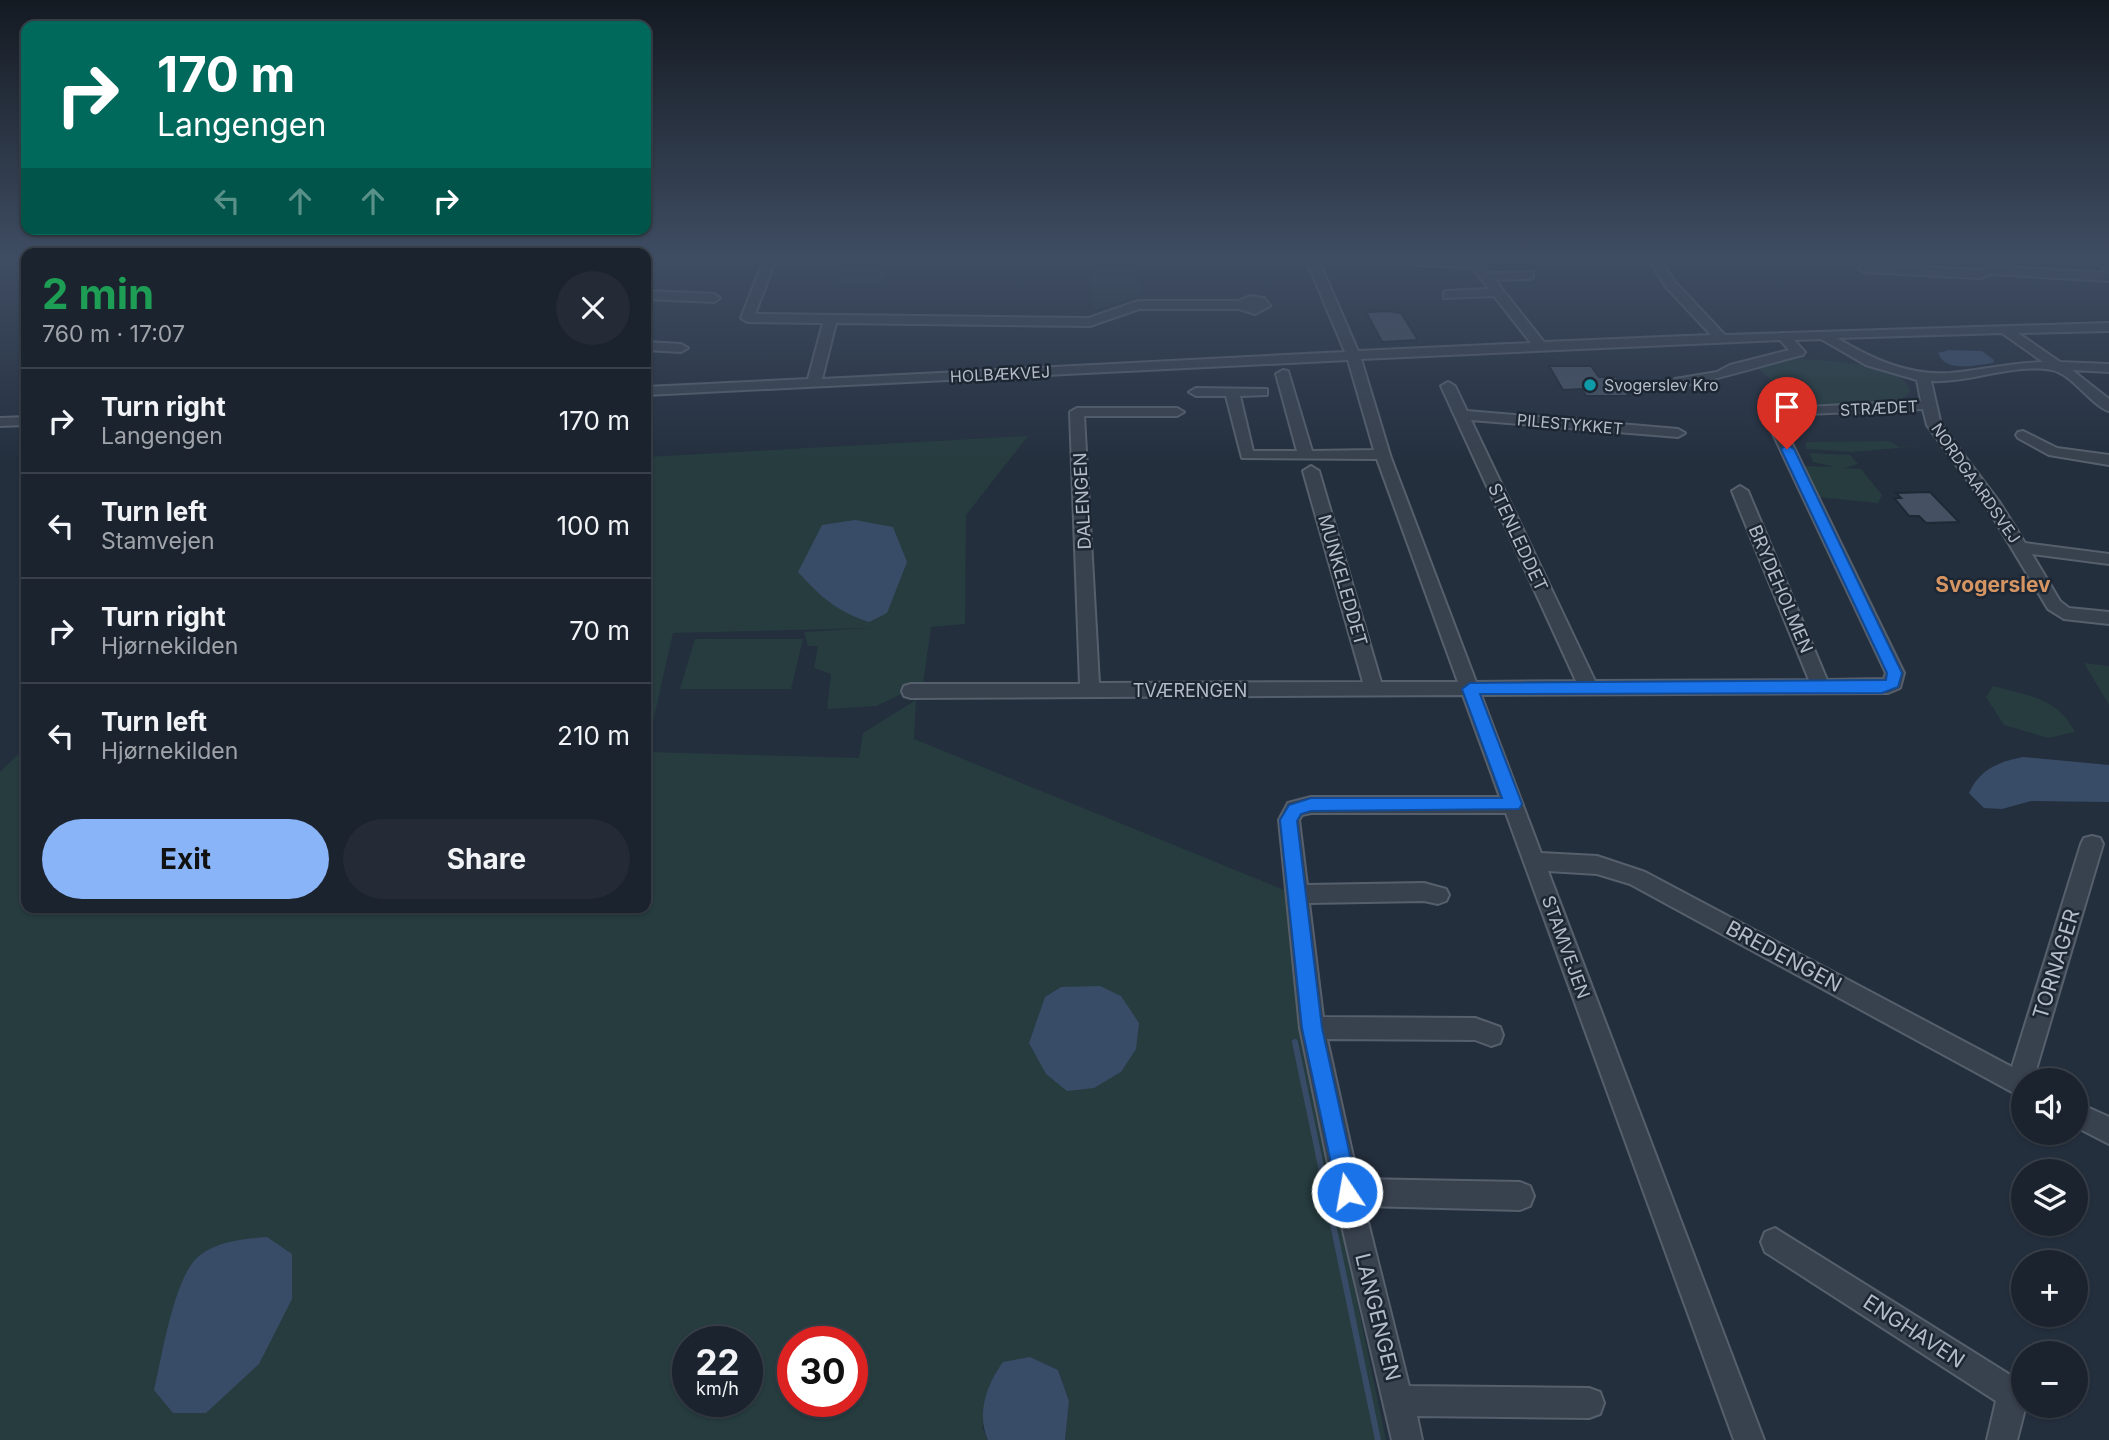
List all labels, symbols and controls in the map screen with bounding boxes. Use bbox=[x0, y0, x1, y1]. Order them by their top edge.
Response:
text: 170 m bbox=[157, 45, 295, 104]
icon: right bbox=[42, 49, 133, 140]
text: Langengen bbox=[157, 105, 326, 144]
icon: left bbox=[208, 182, 246, 220]
icon: ahead bbox=[281, 182, 319, 220]
icon: ahead bbox=[354, 182, 392, 220]
icon: right bbox=[427, 182, 465, 220]
text: 2 min bbox=[42, 268, 154, 319]
button: close bbox=[556, 271, 630, 345]
text: 760 m · 17:07 bbox=[42, 320, 185, 348]
street label: HOLBÆKVEJ bbox=[950, 361, 1050, 387]
place label: Svogerslev Kro bbox=[1604, 375, 1719, 395]
marker: Svogerslev Kro bbox=[1582, 377, 1598, 393]
pin bbox=[1757, 377, 1817, 449]
icon: arrive bbox=[1768, 388, 1806, 426]
text: Turn right bbox=[101, 391, 226, 422]
street label: STRÆDET bbox=[1839, 396, 1919, 420]
icon: right bbox=[42, 402, 80, 440]
text: 170 m bbox=[559, 405, 630, 436]
street label: PILESTYKKET bbox=[1516, 409, 1624, 439]
street label: NORDGAARDSVEJ bbox=[1927, 419, 2025, 547]
text: Langengen bbox=[101, 422, 223, 450]
street label: DALENGEN bbox=[1069, 452, 1095, 550]
street label: STENLEDDET bbox=[1484, 480, 1552, 594]
text: Turn left bbox=[101, 496, 207, 527]
icon: left bbox=[42, 507, 80, 545]
text: 100 m bbox=[557, 510, 630, 541]
street label: MUNKELEDDET bbox=[1314, 512, 1372, 648]
street label: BRYDEHOLMEN bbox=[1745, 522, 1817, 656]
text: Stamvejen bbox=[101, 527, 215, 555]
district label: Svogerslev bbox=[1935, 572, 2051, 597]
text: Turn right bbox=[101, 601, 226, 632]
icon: right bbox=[42, 612, 80, 650]
text: 70 m bbox=[569, 615, 630, 646]
text: Hjørnekilden bbox=[101, 632, 238, 660]
street label: TVÆRENGEN bbox=[1133, 680, 1247, 701]
text: Turn left bbox=[101, 706, 207, 737]
icon: left bbox=[42, 717, 80, 755]
text: 210 m bbox=[557, 720, 630, 751]
text: Hjørnekilden bbox=[101, 737, 238, 765]
button: Exit bbox=[42, 819, 329, 899]
button: Share bbox=[343, 819, 630, 899]
street label: STAMVEJEN bbox=[1538, 893, 1594, 1001]
street label: TORNAGER bbox=[2027, 906, 2085, 1022]
street label: BREDENGEN bbox=[1722, 915, 1846, 997]
map controls bbox=[2011, 1068, 2088, 1418]
button: sound bbox=[2011, 1068, 2088, 1145]
position arrow bbox=[1310, 1155, 1384, 1229]
button: layers bbox=[2011, 1159, 2088, 1236]
button: + bbox=[2011, 1250, 2088, 1327]
street label: LANGENGEN bbox=[1350, 1251, 1406, 1383]
street label: ENGHAVEN bbox=[1859, 1289, 1969, 1373]
speed limit sign: 30 bbox=[777, 1326, 868, 1417]
text: 22 bbox=[695, 1341, 740, 1383]
button: − bbox=[2011, 1341, 2088, 1418]
text: km/h bbox=[696, 1378, 739, 1399]

